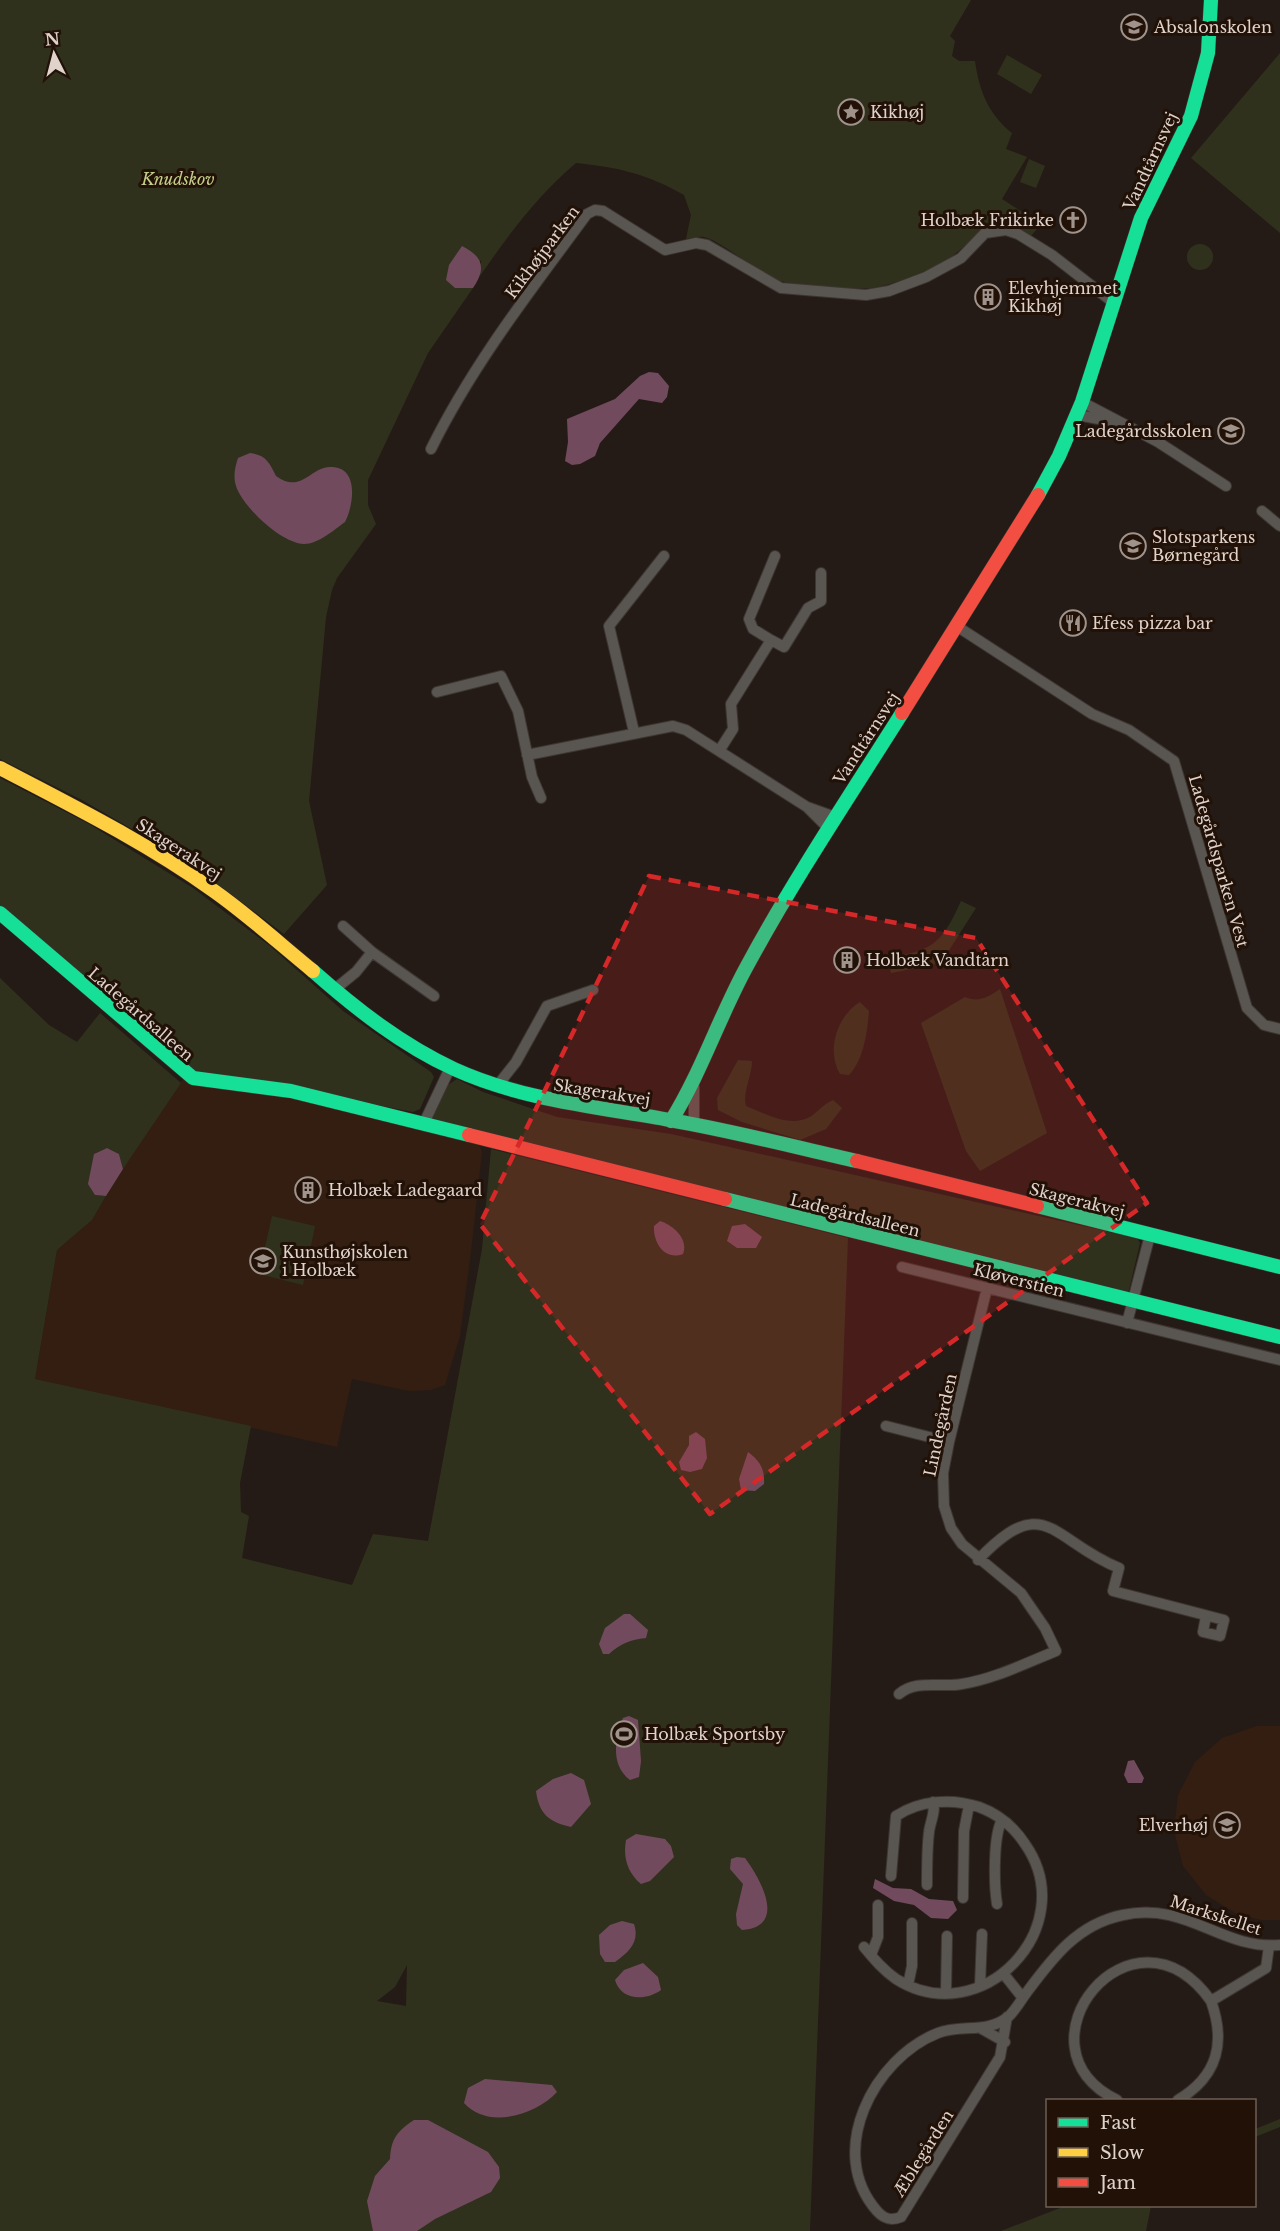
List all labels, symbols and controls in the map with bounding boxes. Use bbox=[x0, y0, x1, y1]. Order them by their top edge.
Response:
school or university icon: Absalonskolen bbox=[1119, 12, 1149, 42]
place label: Absalonskolen bbox=[1153, 17, 1272, 37]
north arrow bbox=[24, 24, 84, 84]
text: N bbox=[44, 28, 61, 50]
place icon: Kikhøj bbox=[836, 97, 866, 127]
place label: Kikhøj bbox=[870, 102, 924, 122]
street label: Vandtårnsvej bbox=[1118, 109, 1181, 214]
park label: Knudskov bbox=[140, 169, 215, 189]
street label: Kikhøjparken bbox=[501, 202, 583, 302]
church icon: Holbæk Frikirke bbox=[1058, 205, 1088, 235]
place label: Holbæk Frikirke bbox=[921, 210, 1054, 230]
place label: Elevhjemmet Kikhøj bbox=[1008, 278, 1118, 316]
building icon: Elevhjemmet Kikhøj bbox=[973, 282, 1003, 312]
school or university icon: Ladegårdsskolen bbox=[1216, 416, 1246, 446]
place label: Ladegårdsskolen bbox=[1075, 421, 1212, 441]
place label: Slotsparkens Børnegård bbox=[1152, 527, 1255, 565]
school or university icon: Slotsparkens Børnegård bbox=[1118, 531, 1148, 561]
restaurant icon: Efess pizza bar bbox=[1058, 608, 1088, 638]
place label: Efess pizza bar bbox=[1092, 613, 1213, 633]
street label: Vandtårnsvej bbox=[828, 688, 903, 789]
street label: Ladegårdsparken Vest bbox=[1185, 772, 1253, 950]
street label: Skagerakvej bbox=[133, 814, 225, 884]
building icon: Holbæk Vandtårn bbox=[832, 945, 862, 975]
place label: Holbæk Vandtårn bbox=[866, 950, 1009, 970]
street label: Ladegårdsalleen bbox=[84, 963, 198, 1065]
street label: Skagerakvej bbox=[552, 1074, 652, 1110]
building icon: Holbæk Ladegaard bbox=[293, 1175, 323, 1205]
street label: Skagerakvej bbox=[1027, 1179, 1127, 1221]
place label: Holbæk Ladegaard bbox=[328, 1180, 483, 1200]
street label: Ladegårdsalleen bbox=[788, 1189, 922, 1241]
place label: Kunsthøjskolen i Holbæk bbox=[282, 1242, 408, 1280]
school or university icon: Kunsthøjskolen i Holbæk bbox=[248, 1246, 278, 1276]
street label: Kløverstien bbox=[971, 1259, 1067, 1301]
street label: Lindegården bbox=[919, 1372, 961, 1478]
sports icon: Holbæk Sportsby bbox=[609, 1719, 639, 1749]
place label: Holbæk Sportsby bbox=[644, 1724, 786, 1744]
school or university icon: Elverhøj bbox=[1212, 1810, 1242, 1840]
place label: Elverhøj bbox=[1139, 1815, 1208, 1835]
street label: Markskellet bbox=[1168, 1891, 1264, 1939]
legend bbox=[1046, 2099, 1256, 2207]
street label: Æblegården bbox=[888, 2106, 958, 2201]
text: Fast bbox=[1100, 2112, 1137, 2134]
text: Slow bbox=[1100, 2142, 1145, 2164]
text: Jam bbox=[1098, 2172, 1136, 2194]

